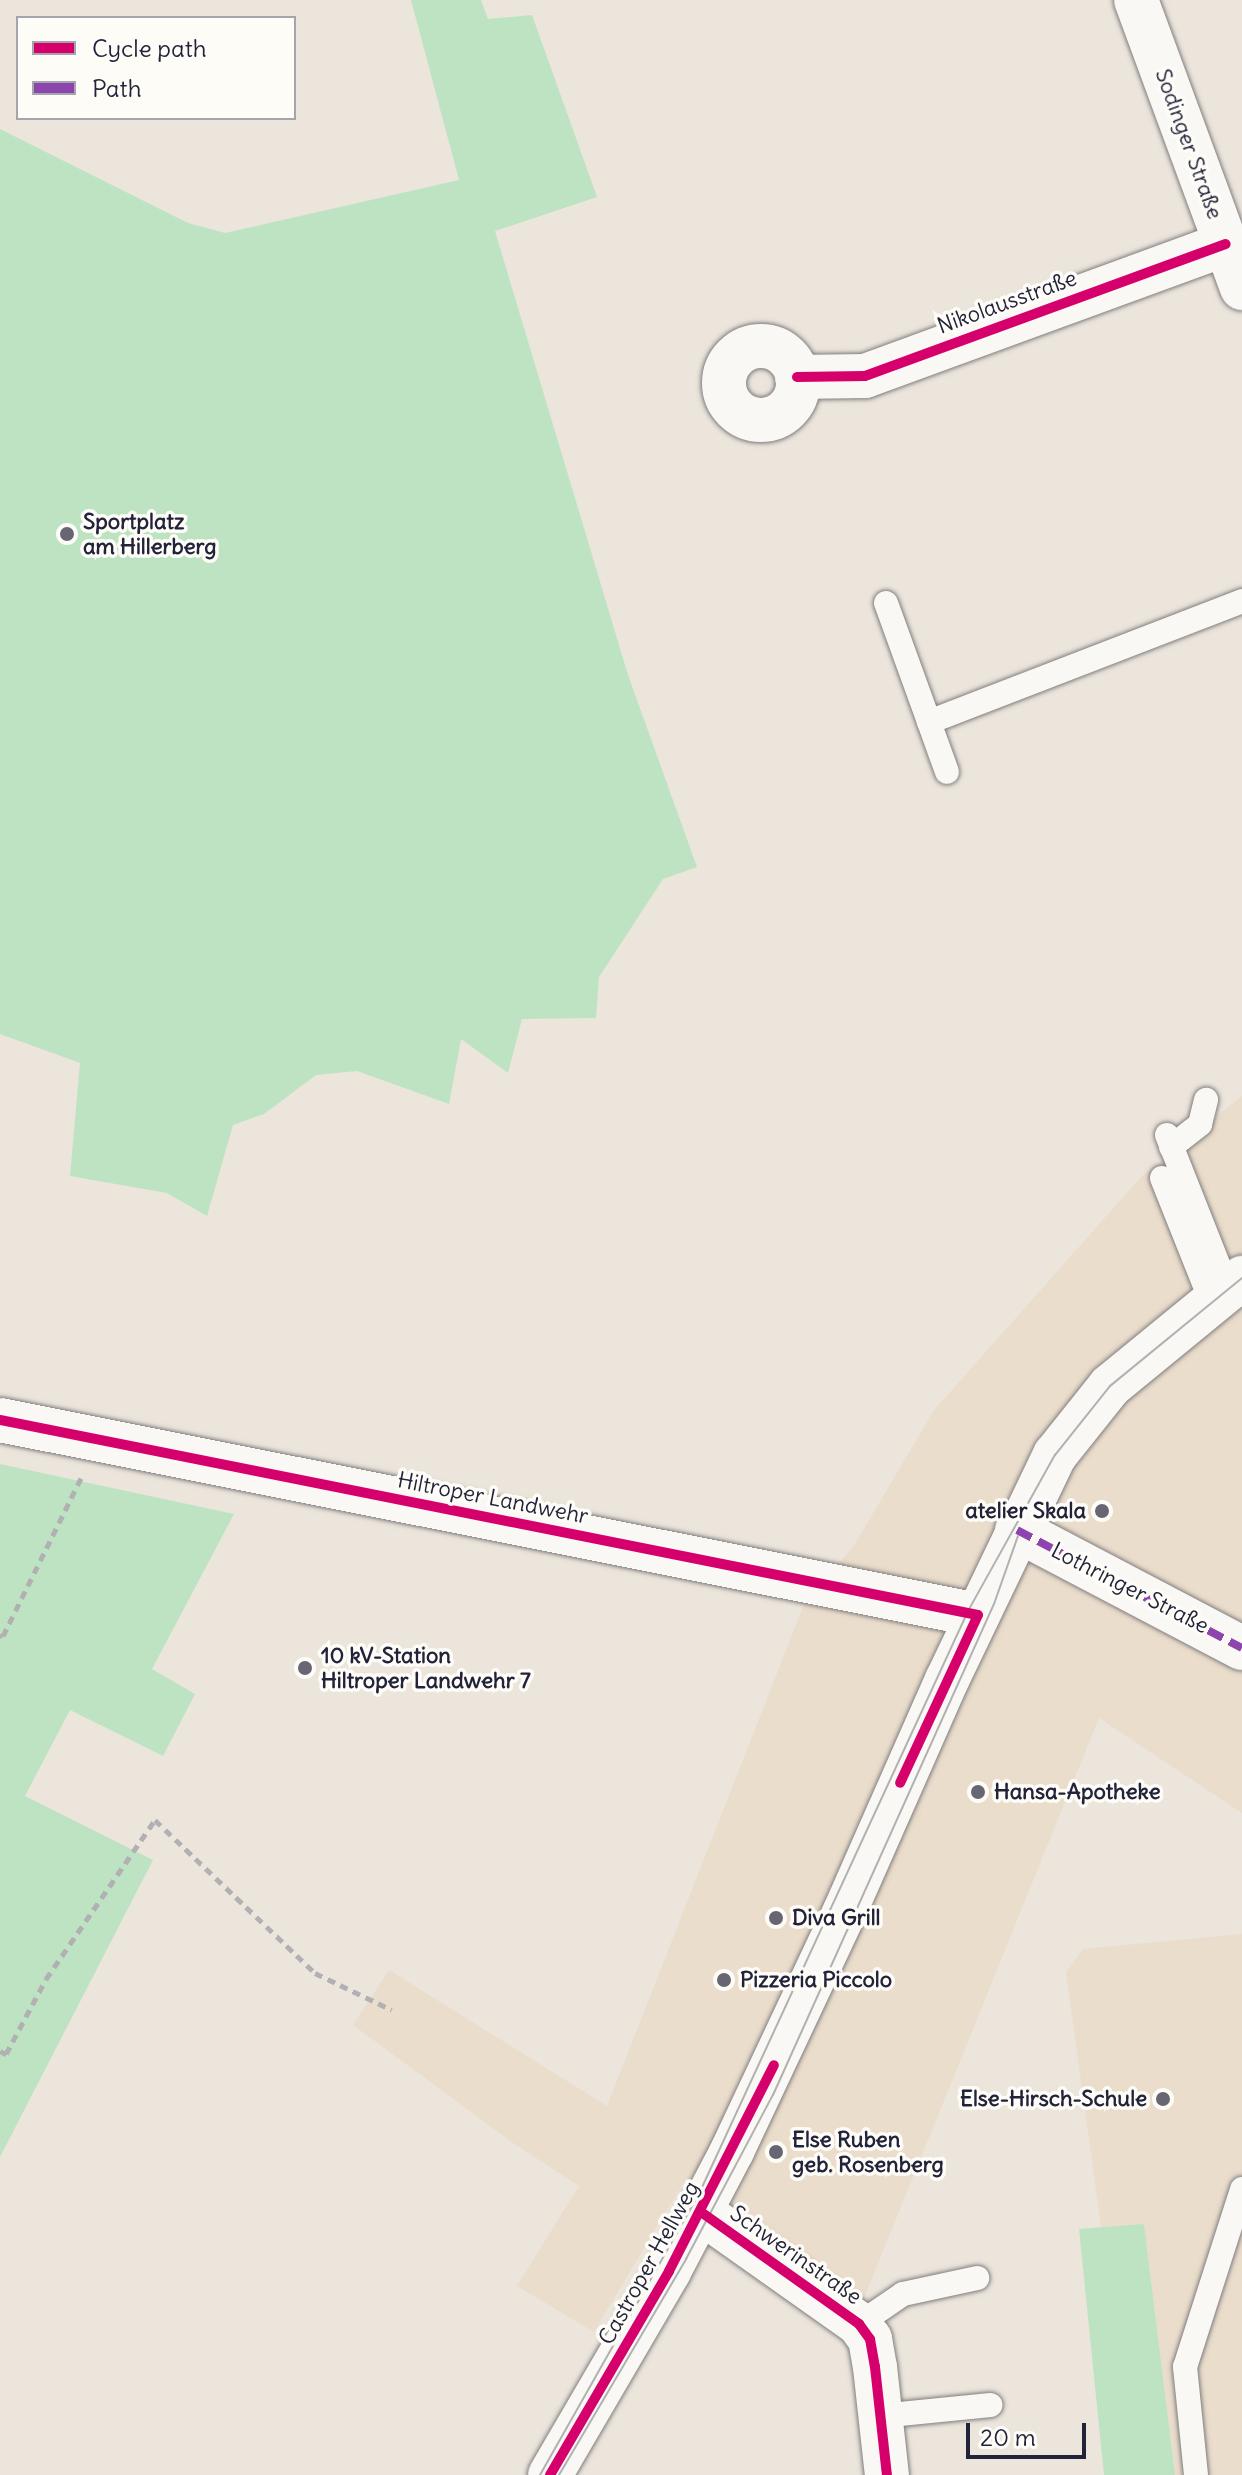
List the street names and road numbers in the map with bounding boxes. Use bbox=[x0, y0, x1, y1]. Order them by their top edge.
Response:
street label: Sodinger Straße bbox=[1150, 65, 1228, 223]
street label: Nikolausstraße bbox=[934, 265, 1080, 339]
street label: Hiltroper Landwehr bbox=[395, 1467, 591, 1529]
street label: Lothringer Straße bbox=[1047, 1537, 1213, 1639]
street label: Castroper Hellweg bbox=[593, 2177, 705, 2349]
street label: Schwerinstraße bbox=[725, 2200, 867, 2310]

